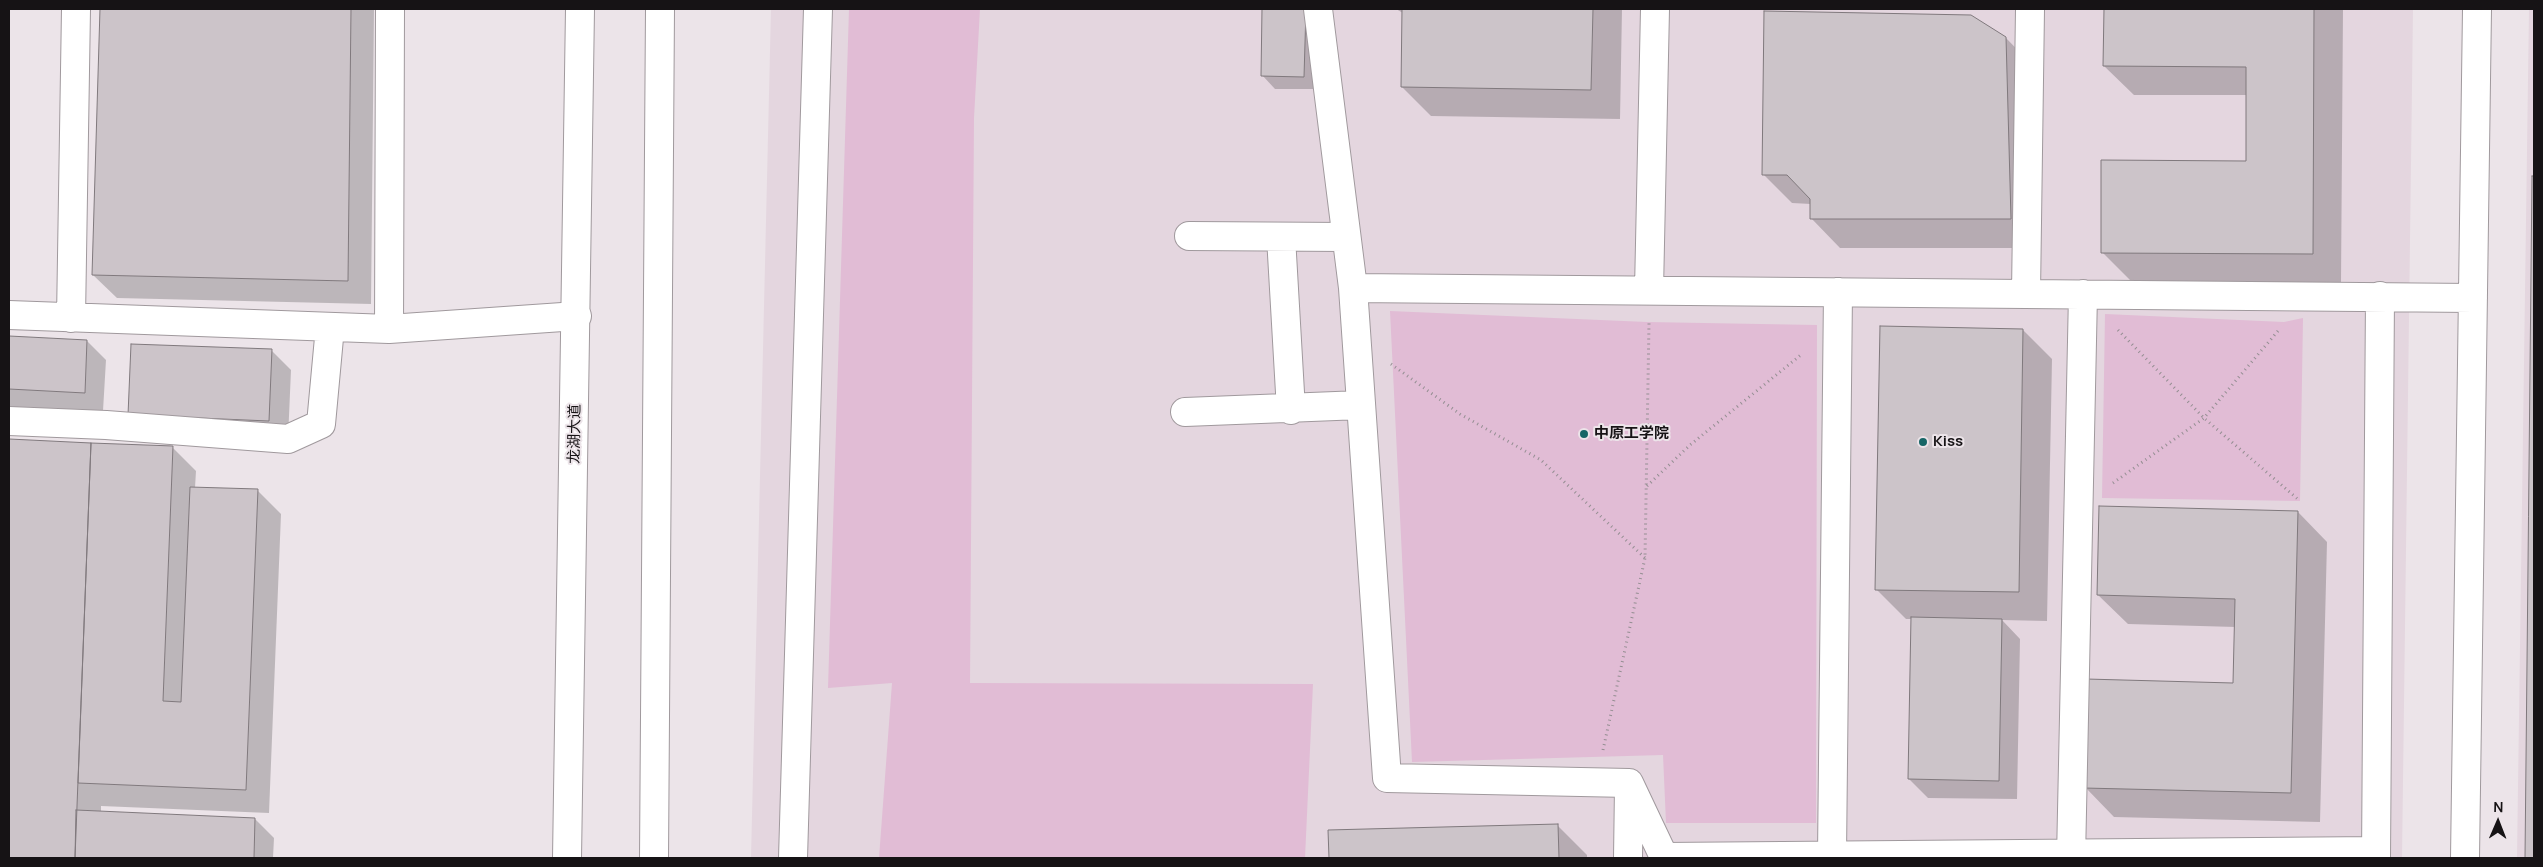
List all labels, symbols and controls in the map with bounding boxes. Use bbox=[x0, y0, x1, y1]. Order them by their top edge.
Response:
street label: 龙湖大道 bbox=[565, 404, 585, 464]
place label: 中原工学院 bbox=[1594, 425, 1669, 443]
marker: 中原工学院 bbox=[1578, 428, 1590, 440]
place label: Kiss bbox=[1933, 433, 1963, 451]
marker: Kiss bbox=[1917, 436, 1929, 448]
north arrow bbox=[2473, 797, 2523, 847]
text: N bbox=[2493, 797, 2503, 816]

